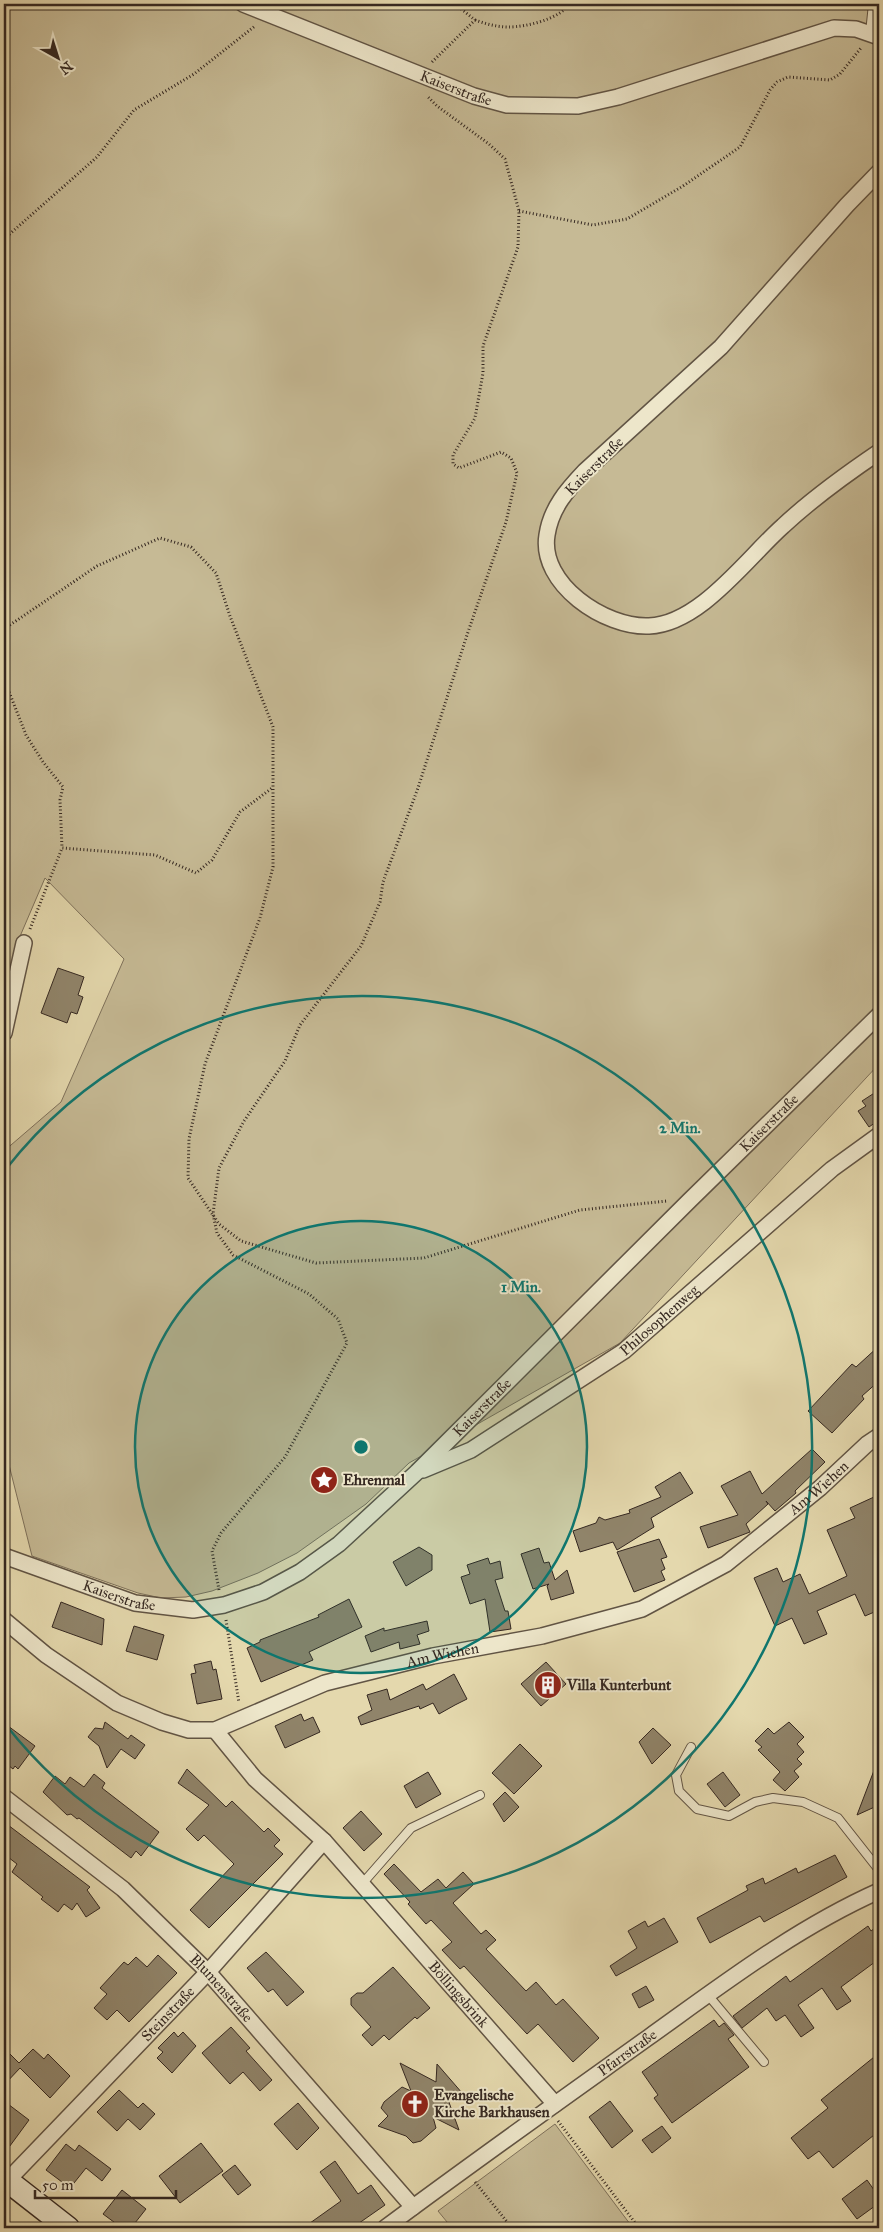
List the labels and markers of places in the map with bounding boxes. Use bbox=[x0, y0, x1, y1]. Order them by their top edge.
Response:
centre of rings bbox=[352, 1438, 370, 1456]
place icon: Ehrenmal bbox=[309, 1465, 339, 1495]
place label: Ehrenmal bbox=[343, 1471, 406, 1489]
building icon: Villa Kunterbunt bbox=[533, 1670, 563, 1700]
place label: Villa Kunterbunt bbox=[566, 1676, 672, 1694]
place label: Evangelische Kirche Barkhausen bbox=[434, 2086, 551, 2121]
church icon: Evangelische Kirche Barkhausen bbox=[400, 2089, 430, 2119]

